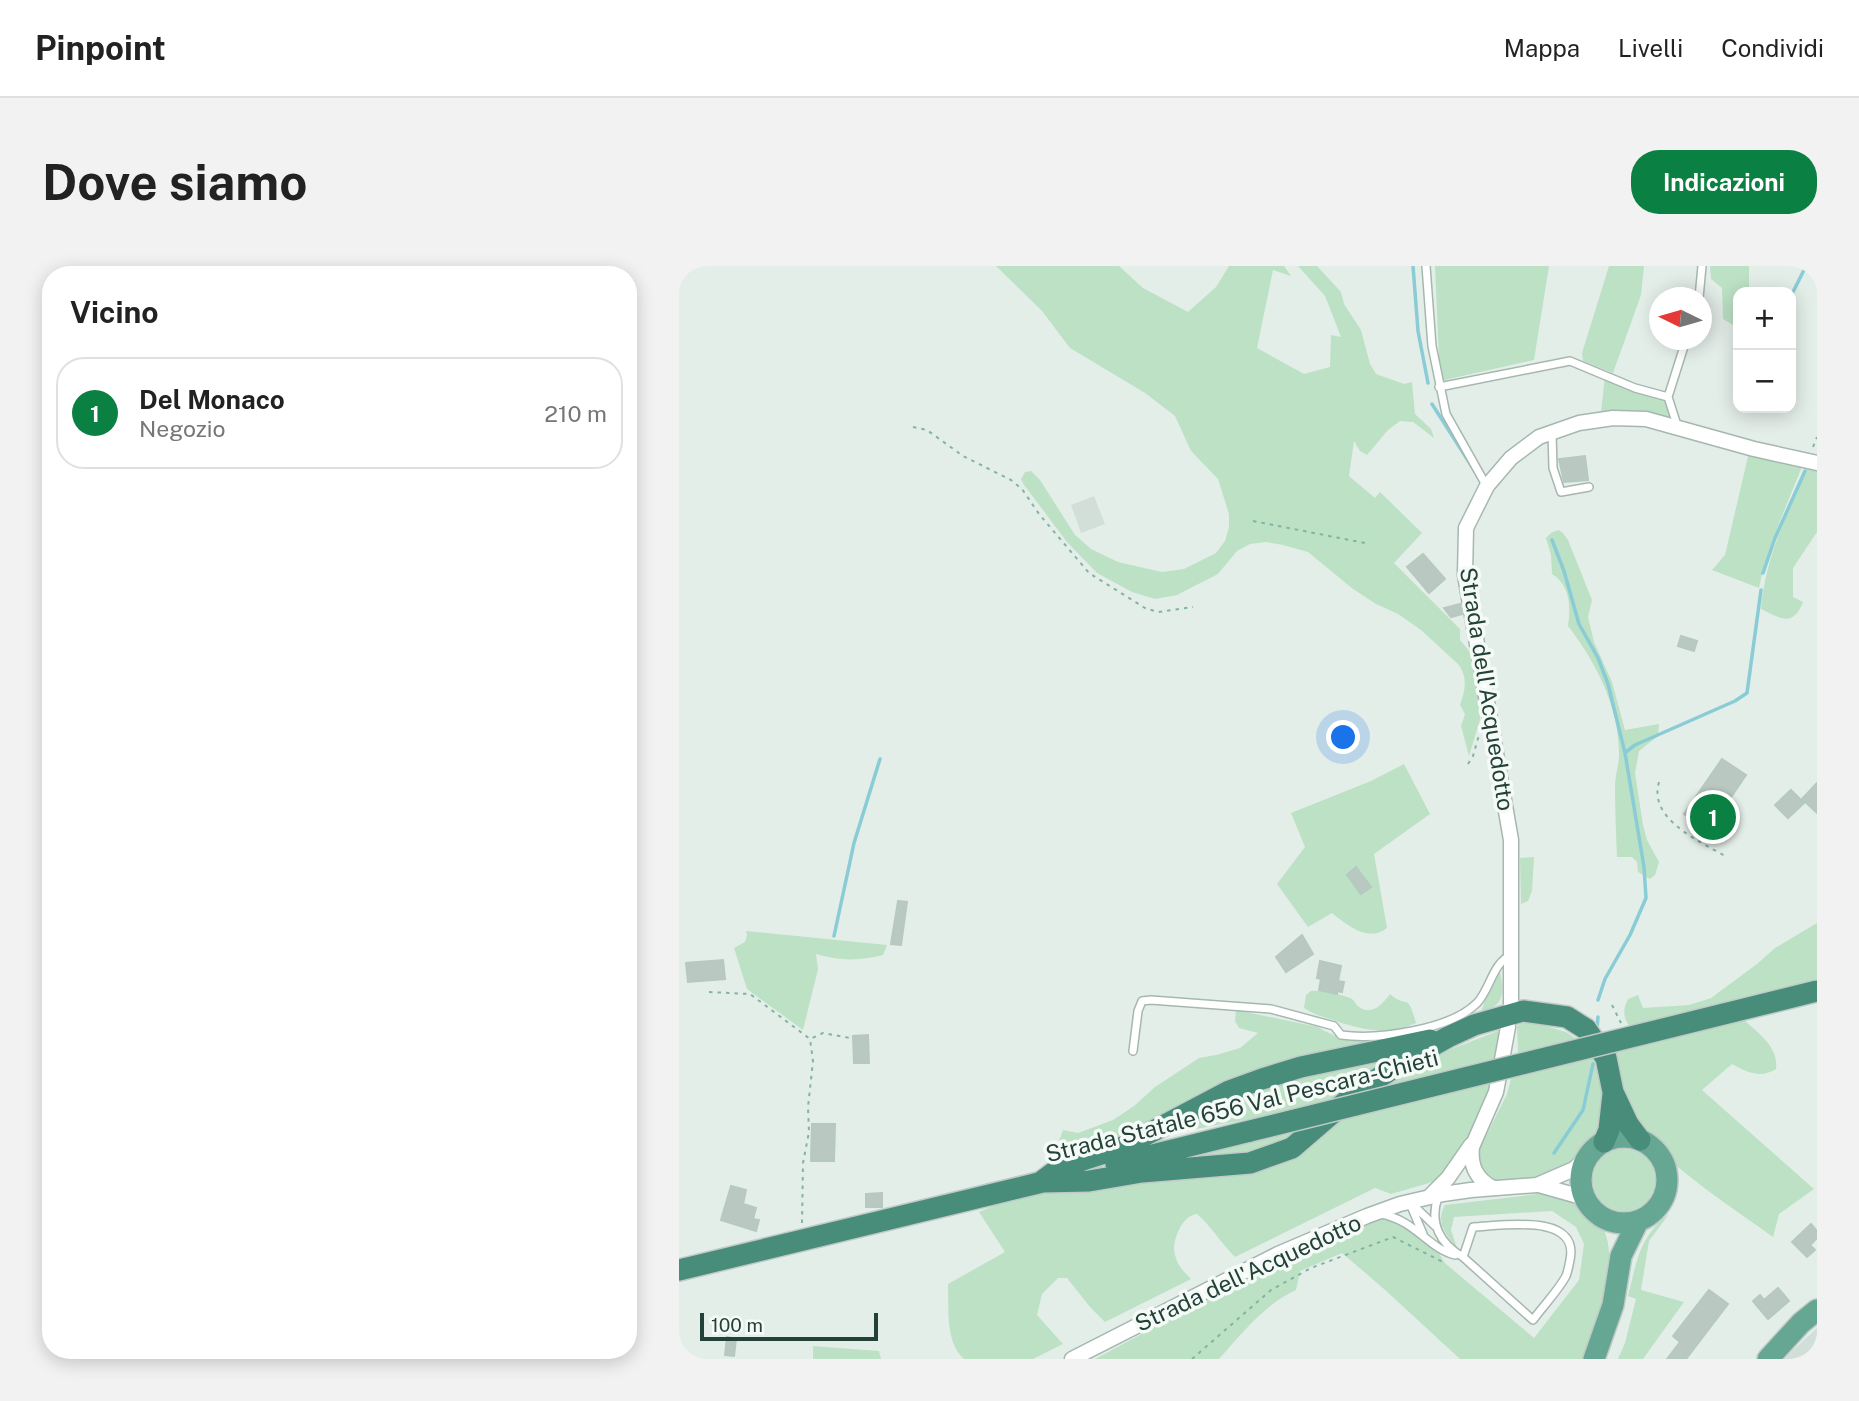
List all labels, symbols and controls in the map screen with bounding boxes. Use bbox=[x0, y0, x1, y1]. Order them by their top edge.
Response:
text: Pinpoint bbox=[35, 29, 166, 67]
text: Mappa bbox=[1504, 34, 1580, 62]
text: Livelli bbox=[1618, 34, 1683, 62]
text: Condividi bbox=[1721, 34, 1824, 62]
button: Indicazioni bbox=[1631, 150, 1817, 214]
text: Dove siamo bbox=[42, 153, 307, 211]
north arrow bbox=[1649, 287, 1712, 350]
map controls bbox=[1733, 287, 1796, 413]
button: + bbox=[1733, 287, 1796, 350]
text: Vicino bbox=[70, 294, 159, 330]
button: − bbox=[1733, 350, 1796, 413]
text: Del Monaco bbox=[139, 384, 285, 415]
text: 1 bbox=[90, 400, 100, 427]
text: 210 m bbox=[544, 400, 607, 427]
text: Negozio bbox=[139, 415, 226, 442]
street label: Strada dell'Acquedotto bbox=[1455, 565, 1520, 813]
your location bbox=[1326, 720, 1360, 754]
pin: 1 bbox=[1690, 791, 1736, 843]
street label: Strada Statale 656 Val Pescara-Chieti bbox=[1043, 1044, 1441, 1167]
street label: Strada dell'Acquedotto bbox=[1131, 1208, 1365, 1337]
scale bar bbox=[700, 1310, 879, 1342]
text: 100 m bbox=[711, 1314, 763, 1336]

